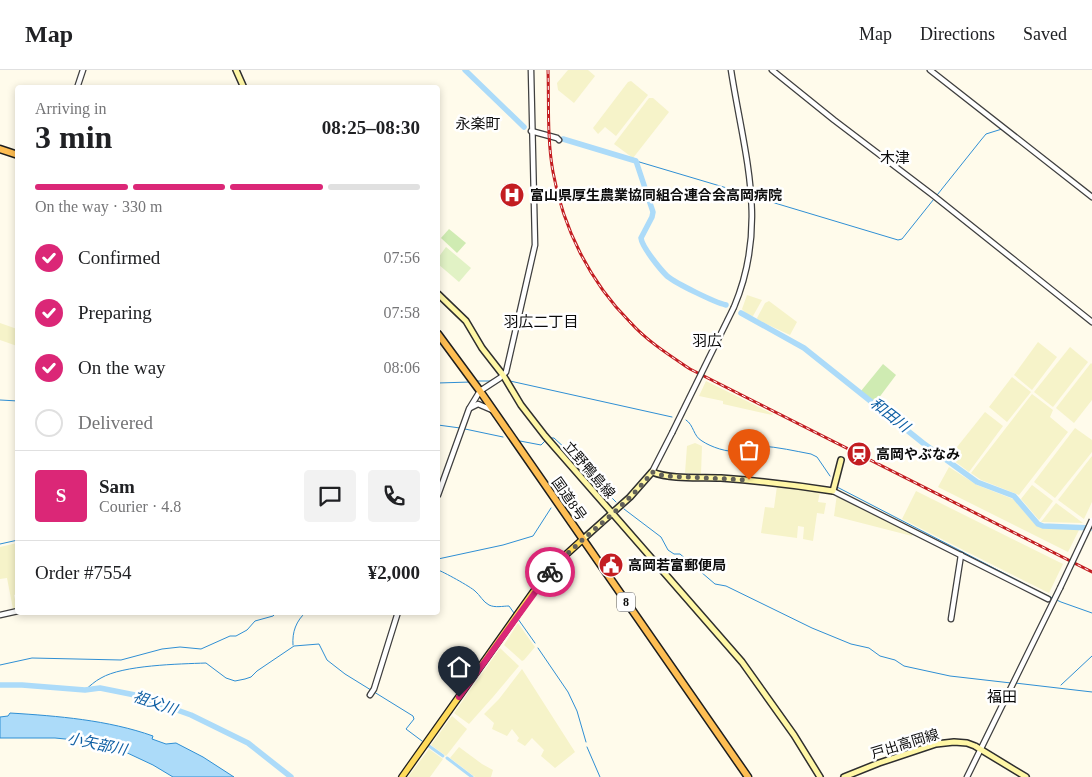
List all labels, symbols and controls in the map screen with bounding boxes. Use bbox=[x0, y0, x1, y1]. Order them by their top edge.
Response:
text: Map bbox=[25, 21, 73, 47]
text: Map bbox=[859, 24, 892, 44]
text: Directions bbox=[920, 24, 995, 44]
text: Saved bbox=[1023, 24, 1067, 44]
text: Arriving in bbox=[35, 100, 107, 117]
district label: 永楽町 bbox=[455, 116, 501, 132]
text: 08:25–08:30 bbox=[322, 117, 420, 138]
text: 3 min bbox=[35, 119, 112, 155]
district label: 木津 bbox=[880, 150, 910, 166]
hospital icon: 富山県厚生農業協同組合連合会高岡病院 bbox=[499, 182, 525, 208]
place label: 富山県厚生農業協同組合連合会高岡病院 bbox=[530, 188, 782, 203]
text: On the way · 330 m bbox=[35, 198, 163, 215]
icon: check bbox=[35, 244, 63, 272]
text: Confirmed bbox=[78, 247, 160, 268]
text: 07:56 bbox=[384, 249, 420, 266]
icon: check bbox=[35, 299, 63, 327]
text: Preparing bbox=[78, 302, 152, 323]
text: 07:58 bbox=[384, 304, 420, 321]
district label: 羽広二丁目 bbox=[503, 314, 579, 330]
district label: 羽広 bbox=[692, 333, 722, 349]
icon: check bbox=[35, 354, 63, 382]
text: On the way bbox=[78, 357, 166, 378]
text: 08:06 bbox=[384, 359, 420, 376]
water label: 和田川 bbox=[867, 395, 914, 436]
text: Delivered bbox=[78, 412, 153, 433]
pin bbox=[728, 429, 770, 480]
icon: bag bbox=[735, 436, 763, 464]
street label: 立野鴨島線 bbox=[560, 439, 618, 501]
station icon: 高岡やぶなみ bbox=[846, 441, 872, 467]
place label: 高岡やぶなみ bbox=[876, 447, 960, 462]
button: chat bbox=[304, 470, 356, 522]
button: phone bbox=[368, 470, 420, 522]
street label: 国道8号 bbox=[549, 475, 589, 523]
text: Sam bbox=[99, 476, 135, 497]
text: S bbox=[56, 485, 66, 506]
text: Courier · 4.8 bbox=[99, 498, 181, 515]
courier bbox=[525, 547, 575, 597]
public building icon: 高岡若富郵便局 bbox=[598, 552, 624, 578]
icon: bike bbox=[536, 558, 564, 586]
place label: 高岡若富郵便局 bbox=[628, 558, 726, 573]
text: Order #7554 bbox=[35, 562, 132, 583]
text: ¥2,000 bbox=[368, 562, 420, 583]
road number: 8 bbox=[617, 592, 635, 612]
pin bbox=[438, 646, 480, 697]
icon: home bbox=[445, 653, 473, 681]
water label: 祖父川 bbox=[131, 688, 181, 719]
district label: 福田 bbox=[987, 689, 1017, 705]
street label: 戸出高岡線 bbox=[869, 727, 941, 761]
water label: 小矢部川 bbox=[66, 730, 130, 758]

